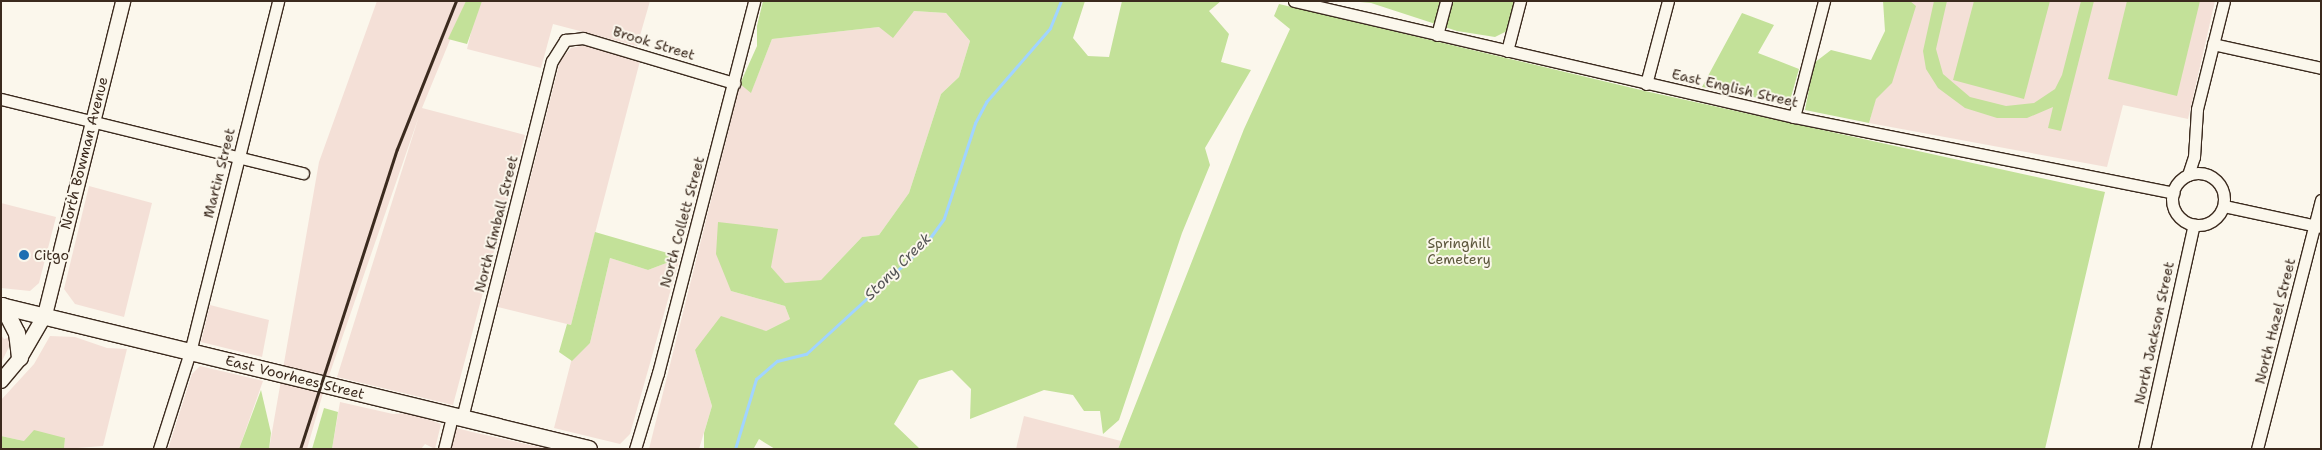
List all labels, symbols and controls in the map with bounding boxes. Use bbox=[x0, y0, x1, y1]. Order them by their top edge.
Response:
street label: Brook Street bbox=[611, 23, 697, 63]
street label: East English Street bbox=[1670, 65, 1800, 111]
street label: North Bowman Avenue bbox=[57, 75, 111, 231]
street label: Martin Street bbox=[200, 126, 238, 220]
street label: North Kimball Street bbox=[471, 154, 521, 294]
street label: North Collett Street bbox=[656, 155, 708, 289]
water label: Stony Creek bbox=[861, 230, 935, 304]
park label: Springhill Cemetery bbox=[1427, 235, 1491, 268]
place label: Citgo bbox=[34, 247, 69, 263]
marker: Citgo bbox=[18, 249, 30, 261]
street label: North Hazel Street bbox=[2251, 256, 2299, 386]
street label: North Jackson Street bbox=[2131, 260, 2177, 406]
street label: East Voorhees Street bbox=[224, 352, 366, 402]

